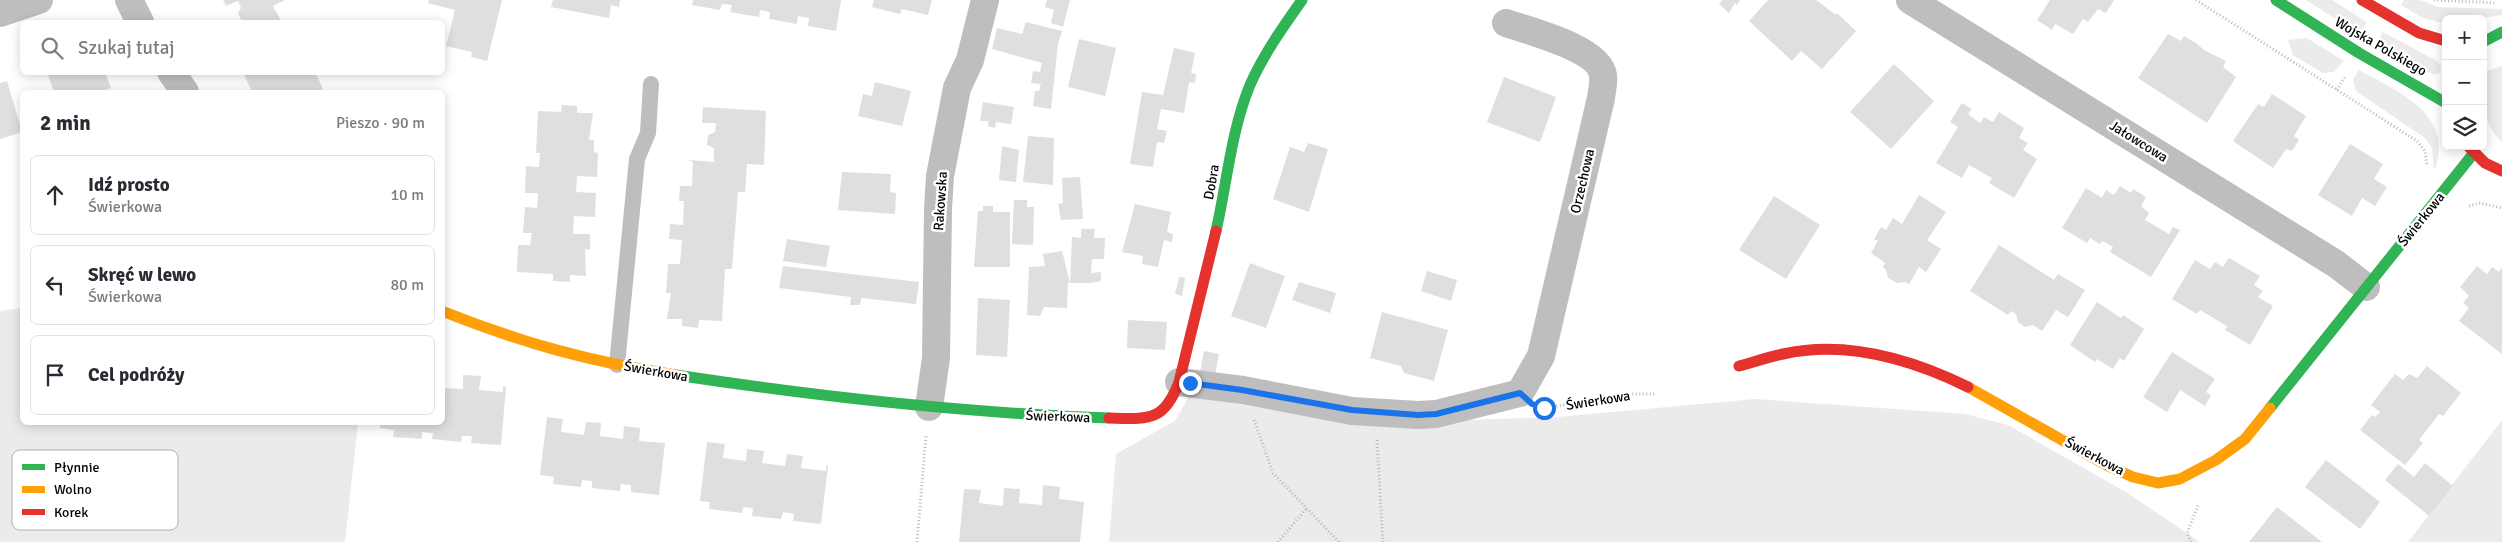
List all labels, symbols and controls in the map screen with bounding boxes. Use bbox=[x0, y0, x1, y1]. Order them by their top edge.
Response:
street label: Wojska Polskiego bbox=[2332, 13, 2430, 80]
map controls bbox=[2442, 15, 2487, 150]
button: + bbox=[2442, 15, 2487, 60]
search box bbox=[20, 20, 445, 75]
icon: search bbox=[38, 34, 66, 62]
text: Szukaj tutaj bbox=[78, 36, 175, 60]
button: − bbox=[2442, 60, 2487, 105]
button: layers bbox=[2442, 105, 2487, 150]
text: 2 min bbox=[40, 110, 91, 136]
text: Pieszo · 90 m bbox=[336, 113, 425, 133]
street label: Jałowcowa bbox=[2106, 117, 2171, 166]
street label: Orzechowa bbox=[1567, 147, 1598, 215]
street label: Dobra bbox=[1200, 163, 1223, 201]
street label: Rakowska bbox=[930, 171, 951, 231]
text: Idź prosto bbox=[88, 173, 170, 197]
icon: ahead bbox=[41, 181, 69, 209]
text: 10 m bbox=[390, 185, 424, 205]
street label: Świerkowa bbox=[2394, 189, 2448, 250]
text: Świerkowa bbox=[88, 197, 162, 217]
text: Skręć w lewo bbox=[88, 263, 196, 287]
icon: left bbox=[41, 271, 69, 299]
text: 80 m bbox=[390, 275, 424, 295]
text: Świerkowa bbox=[88, 287, 162, 307]
street label: Świerkowa bbox=[623, 357, 689, 385]
icon: arrive bbox=[41, 361, 69, 389]
text: Cel podróży bbox=[88, 363, 184, 387]
route end bbox=[1179, 372, 1202, 395]
street label: Świerkowa bbox=[1565, 387, 1631, 414]
route start bbox=[1533, 397, 1556, 420]
street label: Świerkowa bbox=[1025, 407, 1091, 426]
street label: Świerkowa bbox=[2062, 434, 2127, 479]
legend bbox=[12, 450, 178, 530]
text: Płynnie bbox=[54, 459, 99, 476]
text: Wolno bbox=[54, 481, 92, 498]
text: Korek bbox=[54, 504, 88, 521]

